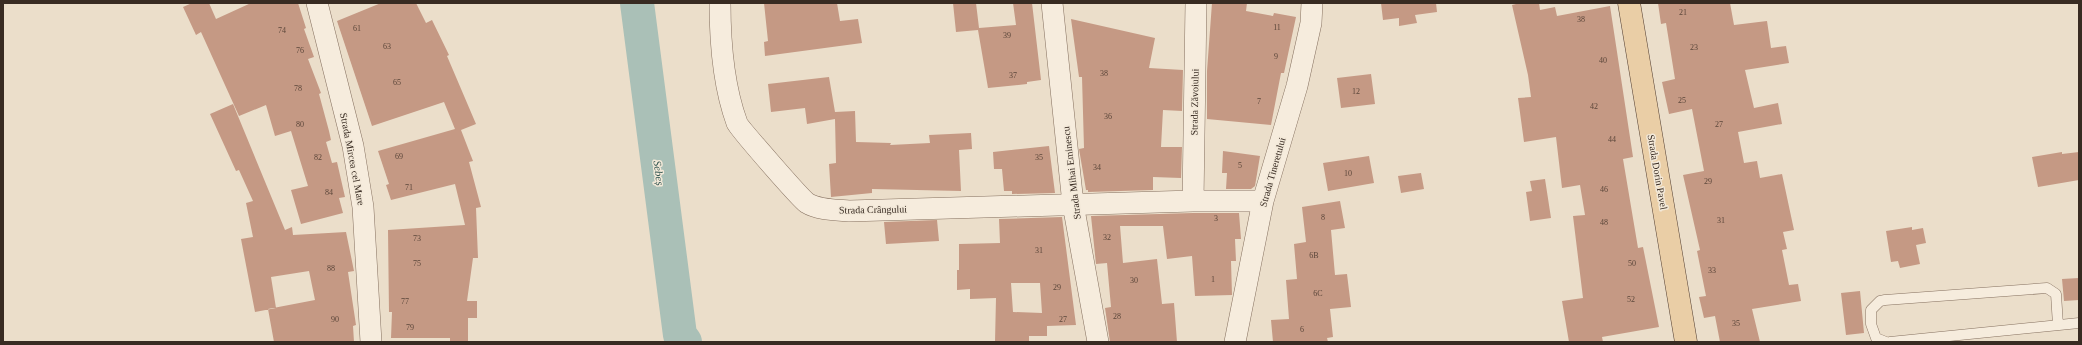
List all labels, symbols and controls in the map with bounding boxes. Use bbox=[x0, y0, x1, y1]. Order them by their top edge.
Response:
house number: 21 bbox=[1679, 8, 1687, 17]
house number: 38 bbox=[1577, 15, 1585, 24]
house number: 11 bbox=[1273, 23, 1281, 32]
house number: 61 bbox=[353, 24, 361, 33]
house number: 74 bbox=[278, 26, 286, 35]
house number: 39 bbox=[1003, 31, 1011, 40]
house number: 63 bbox=[383, 42, 391, 51]
house number: 23 bbox=[1690, 43, 1698, 52]
house number: 76 bbox=[296, 46, 304, 55]
house number: 9 bbox=[1274, 52, 1278, 61]
house number: 40 bbox=[1599, 56, 1607, 65]
street label: Strada Zăvoiului bbox=[1188, 68, 1201, 136]
house number: 38 bbox=[1100, 69, 1108, 78]
house number: 37 bbox=[1009, 71, 1017, 80]
house number: 65 bbox=[393, 78, 401, 87]
house number: 78 bbox=[294, 84, 302, 93]
house number: 12 bbox=[1352, 87, 1360, 96]
house number: 25 bbox=[1678, 96, 1686, 105]
house number: 7 bbox=[1257, 97, 1261, 106]
house number: 42 bbox=[1590, 102, 1598, 111]
street label: Strada Mircea cel Mare bbox=[338, 112, 367, 207]
house number: 36 bbox=[1104, 112, 1112, 121]
house number: 80 bbox=[296, 120, 304, 129]
house number: 27 bbox=[1715, 120, 1723, 129]
street label: Strada Mihai Eminescu bbox=[1060, 126, 1083, 220]
street label: Strada Dorin Pavel bbox=[1645, 134, 1670, 211]
house number: 44 bbox=[1608, 135, 1616, 144]
street label: Strada Tineretului bbox=[1257, 136, 1288, 208]
house number: 69 bbox=[395, 152, 403, 161]
house number: 82 bbox=[314, 153, 322, 162]
house number: 35 bbox=[1035, 153, 1043, 162]
water label: Sebeș bbox=[652, 160, 666, 186]
house number: 5 bbox=[1238, 161, 1242, 170]
house number: 34 bbox=[1093, 163, 1101, 172]
house number: 10 bbox=[1344, 169, 1352, 178]
house number: 29 bbox=[1704, 177, 1712, 186]
house number: 71 bbox=[405, 183, 413, 192]
house number: 46 bbox=[1600, 185, 1608, 194]
house number: 84 bbox=[325, 188, 333, 197]
street label: Strada Crângului bbox=[839, 203, 907, 216]
house number: 8 bbox=[1321, 213, 1325, 222]
house number: 3 bbox=[1214, 214, 1218, 223]
house number: 31 bbox=[1717, 216, 1725, 225]
house number: 48 bbox=[1600, 218, 1608, 227]
house number: 32 bbox=[1103, 233, 1111, 242]
house number: 73 bbox=[413, 234, 421, 243]
house number: 31 bbox=[1035, 246, 1043, 255]
house number: 6B bbox=[1309, 251, 1319, 260]
house number: 75 bbox=[413, 259, 421, 268]
house number: 50 bbox=[1628, 259, 1636, 268]
house number: 88 bbox=[327, 264, 335, 273]
house number: 33 bbox=[1708, 266, 1716, 275]
house number: 1 bbox=[1211, 275, 1215, 284]
house number: 30 bbox=[1130, 276, 1138, 285]
house number: 29 bbox=[1053, 283, 1061, 292]
house number: 6C bbox=[1313, 289, 1323, 298]
house number: 52 bbox=[1627, 295, 1635, 304]
house number: 77 bbox=[401, 297, 409, 306]
house number: 28 bbox=[1113, 312, 1121, 321]
house number: 90 bbox=[331, 315, 339, 324]
house number: 27 bbox=[1059, 315, 1067, 324]
house number: 35 bbox=[1732, 319, 1740, 328]
house number: 79 bbox=[406, 323, 414, 332]
house number: 6 bbox=[1300, 325, 1304, 334]

